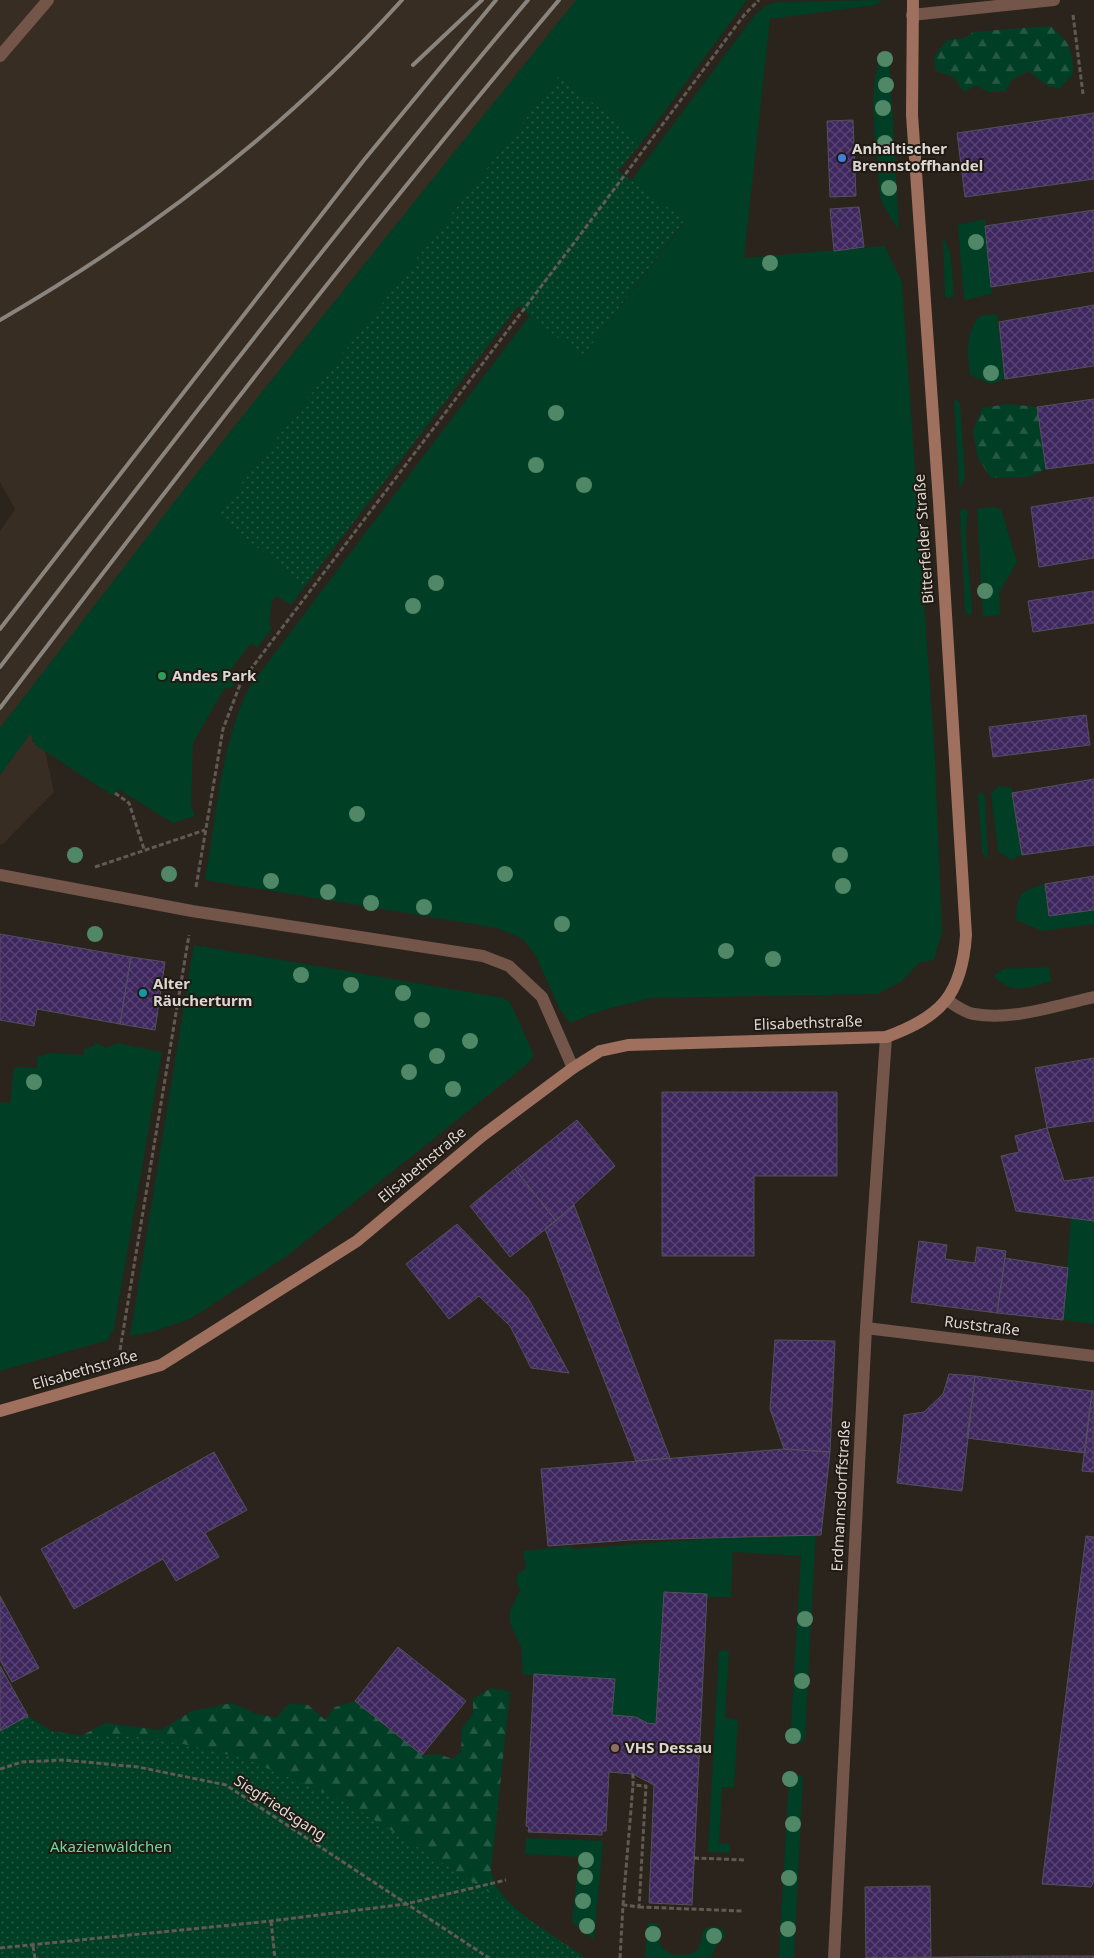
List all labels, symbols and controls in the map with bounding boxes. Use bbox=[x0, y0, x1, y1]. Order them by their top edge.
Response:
place label: Anhaltischer Brennstoffhandel bbox=[852, 138, 983, 175]
marker: Anhaltischer Brennstoffhandel bbox=[836, 152, 848, 164]
street label: Bitterfelder Straße bbox=[908, 473, 938, 605]
place label: Andes Park bbox=[172, 665, 257, 685]
marker: Andes Park bbox=[156, 670, 168, 682]
place label: Alter Räucherturm bbox=[153, 973, 252, 1010]
marker: Alter Räucherturm bbox=[137, 987, 149, 999]
street label: Elisabethstraße bbox=[753, 1010, 863, 1034]
street label: Elisabethstraße bbox=[373, 1122, 469, 1207]
street label: Ruststraße bbox=[943, 1310, 1021, 1340]
street label: Elisabethstraße bbox=[30, 1344, 140, 1394]
street label: Erdmannsdorffstraße bbox=[826, 1420, 854, 1572]
place label: VHS Dessau bbox=[625, 1737, 712, 1757]
marker: VHS Dessau bbox=[609, 1742, 621, 1754]
street label: Siegfriedsgang bbox=[231, 1770, 330, 1844]
park label: Akazienwäldchen bbox=[50, 1836, 172, 1856]

